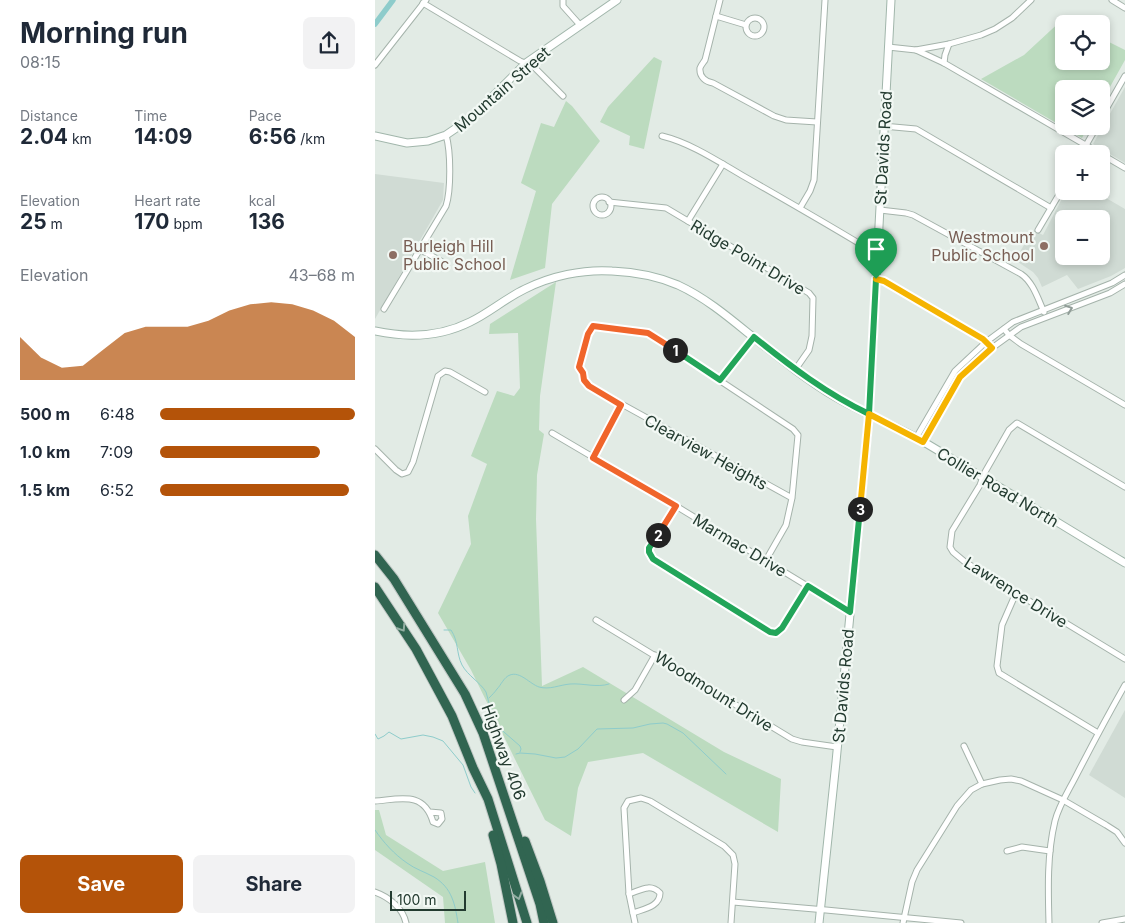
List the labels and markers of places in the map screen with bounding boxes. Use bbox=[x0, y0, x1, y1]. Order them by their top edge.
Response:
place label: Westmount Public School bbox=[931, 227, 1034, 265]
pin bbox=[855, 228, 897, 279]
place label: Burleigh Hill Public School bbox=[403, 236, 506, 274]
marker: Westmount Public School bbox=[1038, 240, 1050, 252]
marker: Burleigh Hill Public School bbox=[387, 249, 399, 261]
pin: 1 bbox=[663, 338, 687, 362]
pin: 3 bbox=[847, 496, 873, 522]
pin: 2 bbox=[645, 522, 671, 548]

